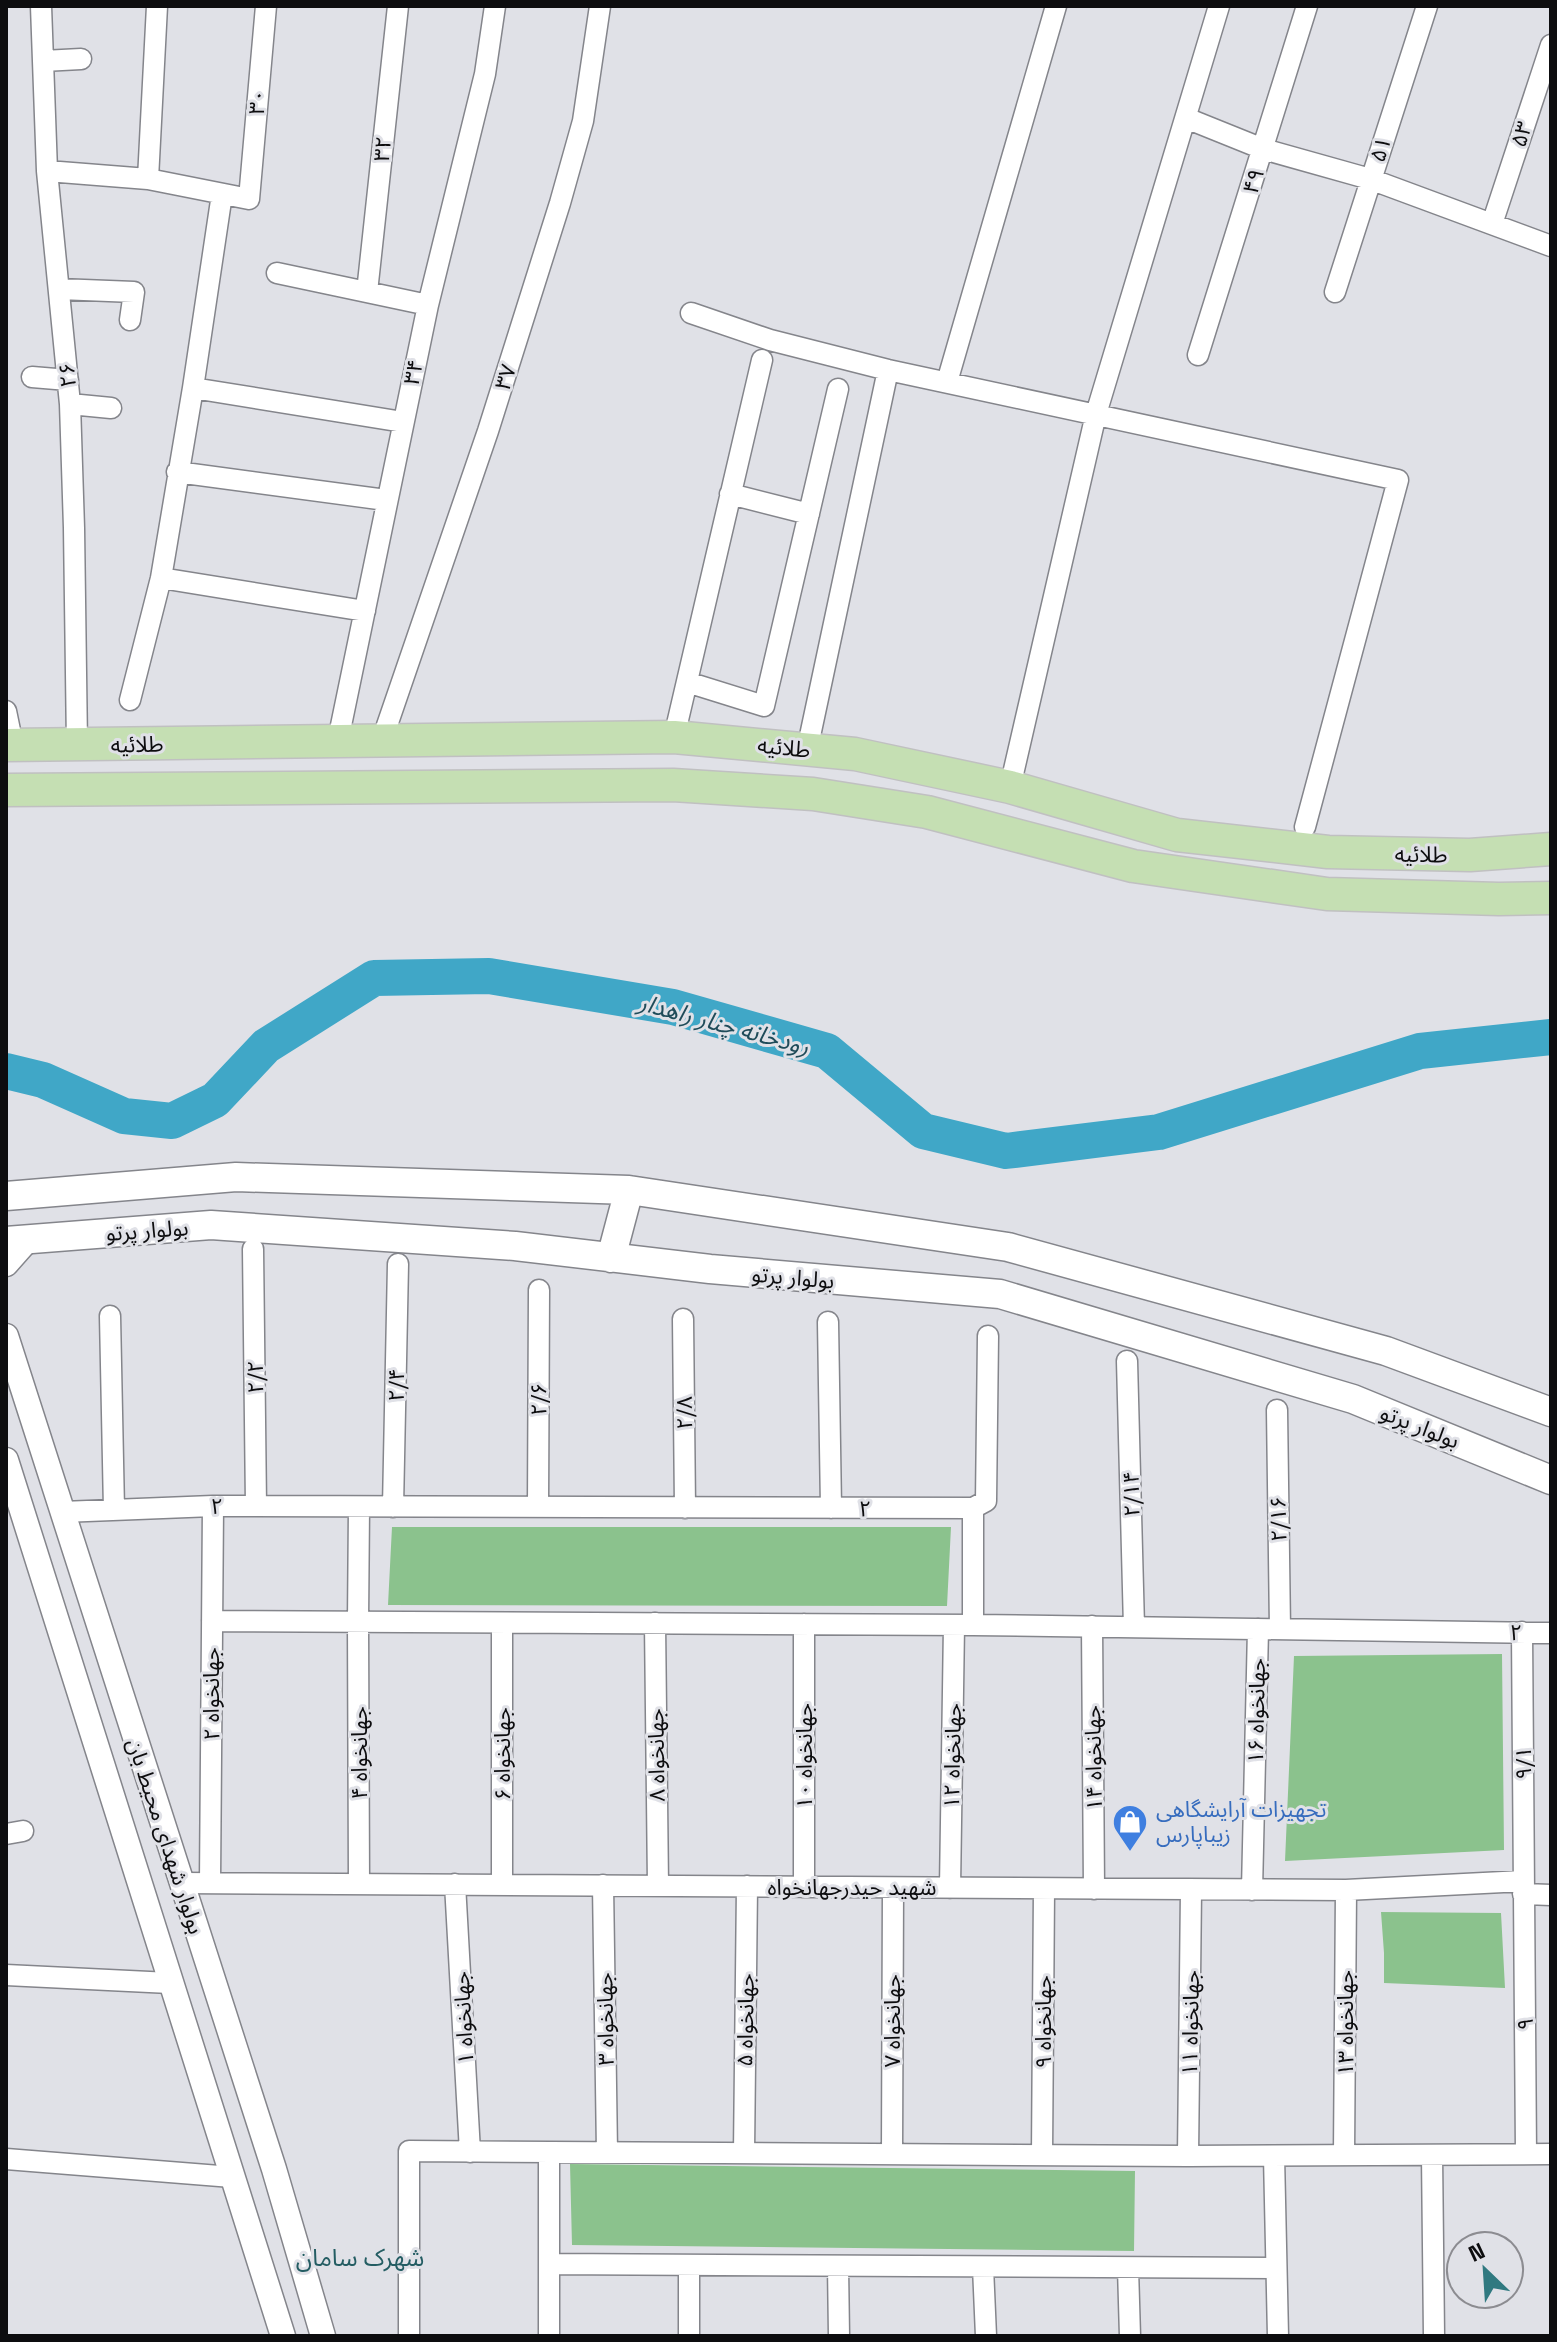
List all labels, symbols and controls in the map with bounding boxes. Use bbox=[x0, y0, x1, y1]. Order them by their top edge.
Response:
street label: ۳۰ bbox=[242, 88, 272, 116]
street label: ۵۳ bbox=[1504, 118, 1538, 150]
street label: ۵۱ bbox=[1363, 133, 1397, 165]
street label: ۳۲ bbox=[367, 135, 397, 163]
street label: ۴۹ bbox=[1236, 165, 1270, 197]
street label: ۳۴ bbox=[397, 357, 429, 387]
street label: ۳۷ bbox=[488, 360, 522, 393]
street label: ۲۶ bbox=[52, 361, 82, 389]
street label: طلائیه bbox=[110, 730, 164, 758]
street label: طلائیه bbox=[756, 730, 812, 764]
street label: طلائیه bbox=[1394, 840, 1448, 868]
water label: رودخانه چنار راهدار bbox=[633, 986, 813, 1063]
street label: بولوار پرتو bbox=[105, 1213, 189, 1248]
street label: بولوار پرتو bbox=[750, 1259, 836, 1296]
street label: ۲/۲ bbox=[241, 1360, 269, 1394]
street label: ۲/۴ bbox=[382, 1368, 410, 1402]
street label: ۲/۶ bbox=[524, 1382, 552, 1416]
street label: ۲/۸ bbox=[670, 1396, 698, 1430]
street label: بولوار پرتو bbox=[1376, 1397, 1464, 1456]
street label: ۲/۱۴ bbox=[1117, 1471, 1145, 1517]
street label: ۲ bbox=[210, 1492, 224, 1520]
street label: ۲ bbox=[859, 1494, 871, 1522]
street label: ۲/۱۶ bbox=[1264, 1496, 1292, 1542]
street label: ۲ bbox=[1509, 1618, 1523, 1646]
street label: جهانخواه ۲ bbox=[197, 1647, 225, 1741]
street label: جهانخواه ۱۶ bbox=[1241, 1658, 1271, 1764]
street label: جهانخواه ۱۰ bbox=[790, 1703, 818, 1809]
street label: جهانخواه ۱۲ bbox=[937, 1703, 967, 1809]
street label: جهانخواه ۱۴ bbox=[1078, 1705, 1108, 1811]
street label: جهانخواه ۴ bbox=[345, 1706, 373, 1800]
street label: جهانخواه ۶ bbox=[488, 1707, 516, 1801]
street label: جهانخواه ۸ bbox=[641, 1708, 671, 1802]
street label: بولوار شهدای محیط بان bbox=[121, 1735, 211, 1937]
street label: ۹/۱ bbox=[1509, 1746, 1537, 1780]
place label: تجهیزات آرایشگاهی زیباپارس bbox=[1156, 1795, 1326, 1849]
shop icon: تجهیزات آرایشگاهی زیباپارس bbox=[1111, 1803, 1149, 1853]
street label: شهید حیدرجهانخواه bbox=[767, 1873, 937, 1901]
street label: جهانخواه ۱۱ bbox=[1175, 1970, 1205, 2076]
street label: جهانخواه ۱۳ bbox=[1331, 1970, 1359, 2076]
street label: جهانخواه ۱ bbox=[447, 1971, 479, 2065]
street label: جهانخواه ۳ bbox=[590, 1972, 620, 2066]
street label: جهانخواه ۵ bbox=[730, 1973, 760, 2067]
street label: جهانخواه ۷ bbox=[878, 1974, 906, 2068]
street label: جهانخواه ۹ bbox=[1029, 1975, 1057, 2069]
street label: ۹ bbox=[1511, 2017, 1539, 2031]
north arrow bbox=[1445, 2230, 1525, 2310]
text: N bbox=[1464, 2236, 1489, 2268]
district label: شهرک سامان bbox=[296, 2242, 424, 2273]

